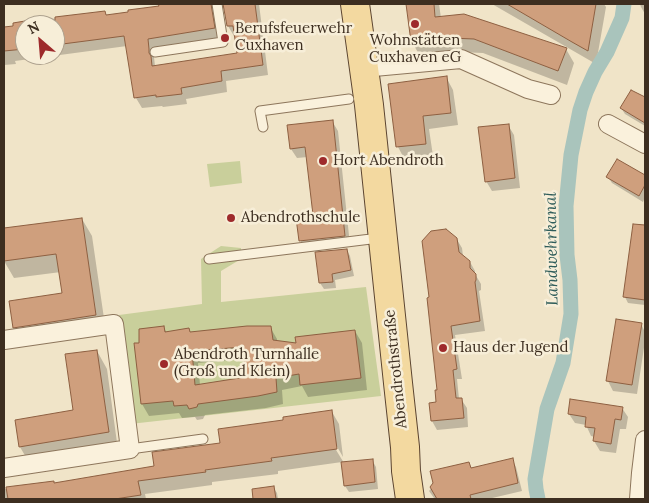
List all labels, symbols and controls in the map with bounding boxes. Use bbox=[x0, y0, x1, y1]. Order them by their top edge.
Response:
north arrow bbox=[15, 15, 65, 65]
text: N bbox=[25, 17, 43, 38]
marker: Wohnstätten Cuxhaven eG bbox=[409, 18, 421, 30]
place label: Berufsfeuerwehr Cuxhaven bbox=[235, 20, 352, 55]
marker: Berufsfeuerwehr Cuxhaven bbox=[219, 32, 231, 44]
place label: Wohnstätten Cuxhaven eG bbox=[369, 32, 461, 67]
place label: Hort Abendroth bbox=[333, 152, 444, 170]
marker: Hort Abendroth bbox=[317, 155, 329, 167]
water label: Landwehrkanal bbox=[541, 192, 563, 306]
place label: Abendrothschule bbox=[241, 209, 360, 227]
marker: Abendrothschule bbox=[225, 212, 237, 224]
street label: Abendrothstraße bbox=[381, 309, 411, 429]
place label: Haus der Jugend bbox=[453, 339, 569, 357]
marker: Haus der Jugend bbox=[437, 342, 449, 354]
place label: Abendroth Turnhalle (Groß und Klein) bbox=[174, 346, 319, 381]
marker: Abendroth Turnhalle (Groß und Klein) bbox=[158, 358, 170, 370]

